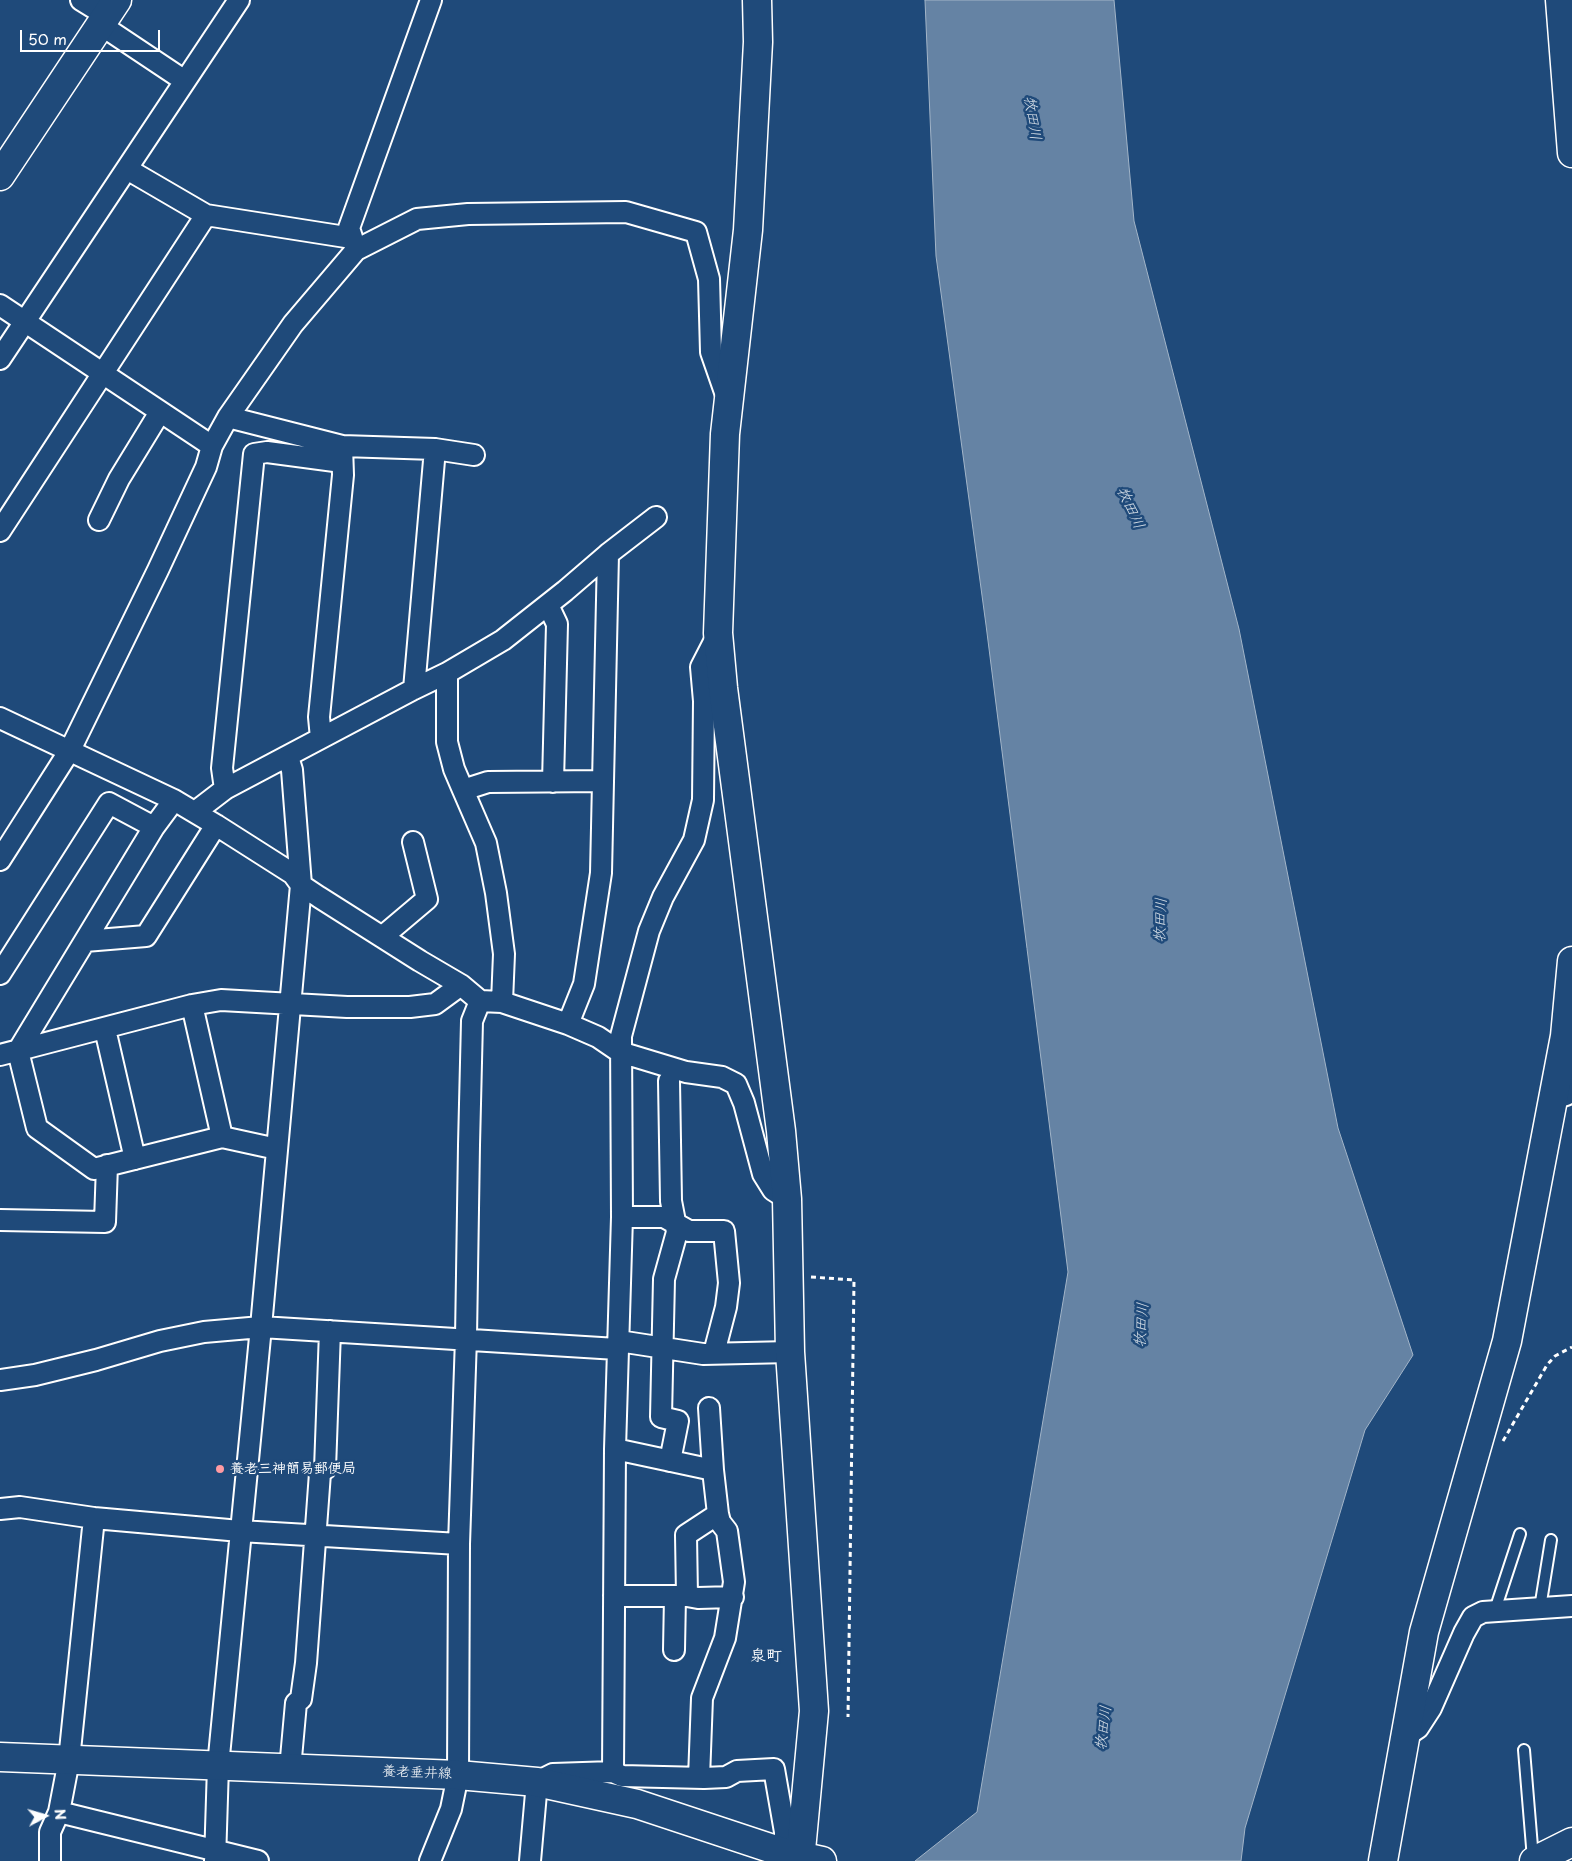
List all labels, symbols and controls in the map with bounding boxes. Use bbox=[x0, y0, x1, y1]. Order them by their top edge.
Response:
scale bar bbox=[22, 20, 162, 52]
text: 50 m bbox=[28, 27, 67, 50]
water label: 牧田川 bbox=[1020, 94, 1044, 142]
water label: 牧田川 bbox=[1112, 484, 1148, 532]
water label: 牧田川 bbox=[1151, 897, 1171, 943]
water label: 牧田川 bbox=[1131, 1302, 1153, 1348]
place label: 養老三神簡易郵便局 bbox=[230, 1461, 356, 1477]
marker: 養老三神簡易郵便局 bbox=[214, 1463, 226, 1475]
district label: 泉町 bbox=[750, 1647, 782, 1667]
water label: 牧田川 bbox=[1092, 1705, 1116, 1751]
street label: 養老垂井線 bbox=[382, 1763, 452, 1783]
north arrow bbox=[20, 1791, 70, 1841]
text: N bbox=[49, 1808, 71, 1821]

